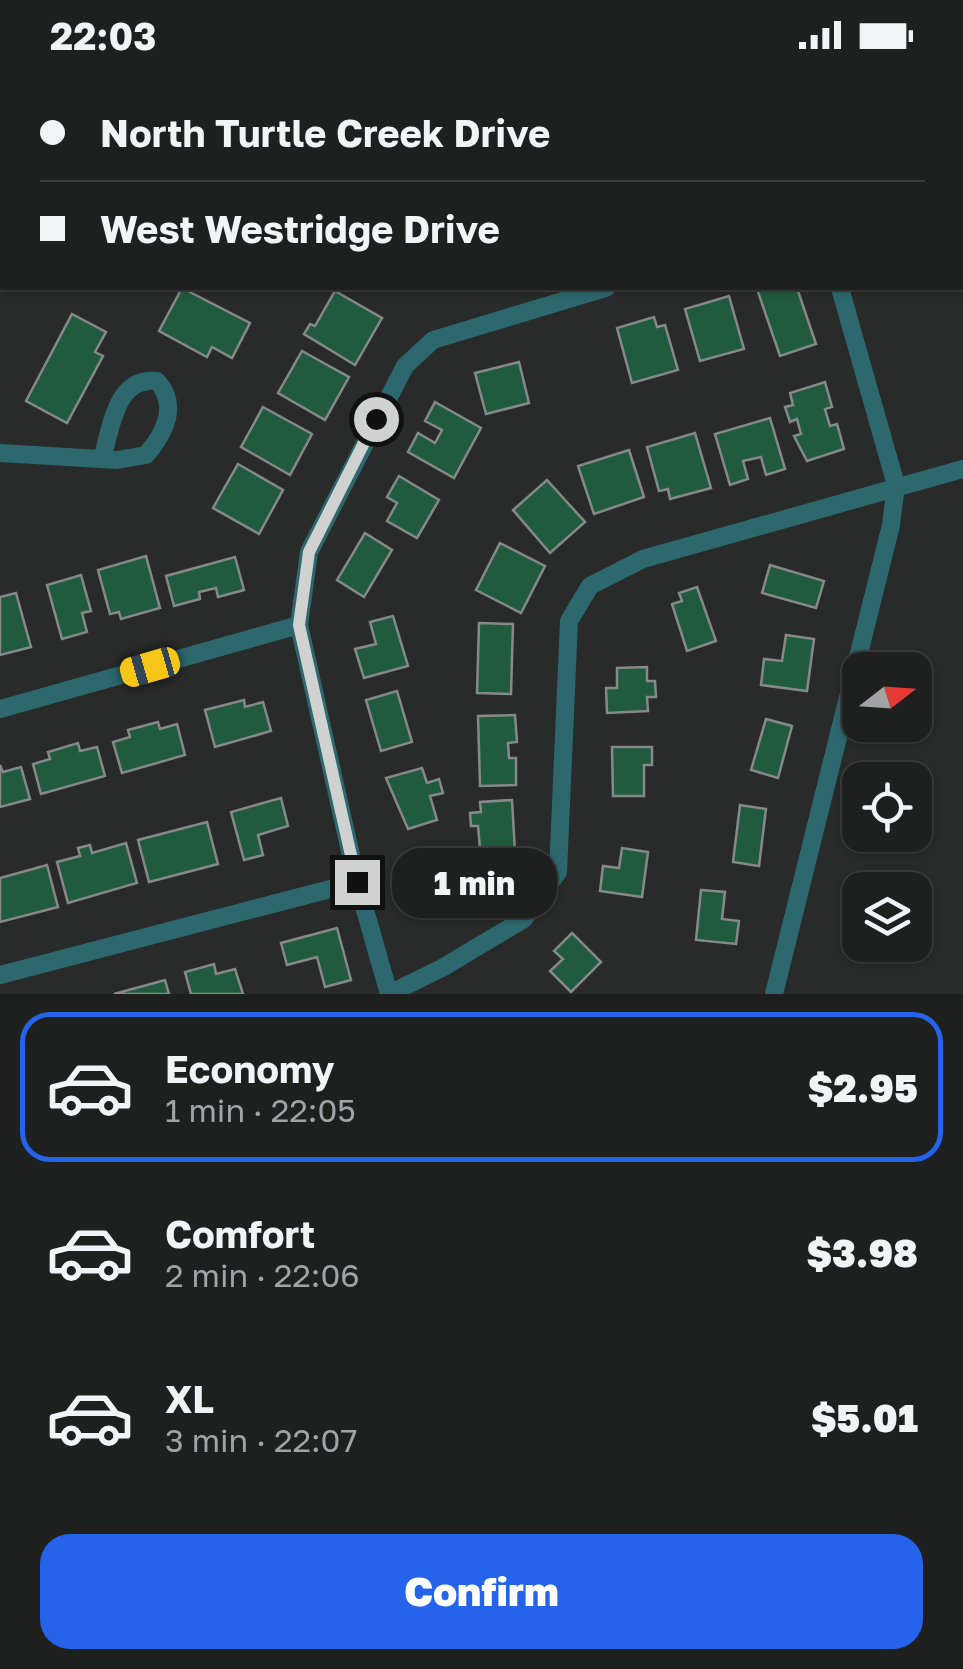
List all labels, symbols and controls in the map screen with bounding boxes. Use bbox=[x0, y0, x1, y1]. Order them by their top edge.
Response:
text: 22:03 bbox=[50, 13, 156, 58]
text: North Turtle Creek Drive bbox=[100, 110, 550, 155]
text: West Westridge Drive bbox=[100, 206, 500, 251]
route start bbox=[354, 397, 399, 442]
car bbox=[117, 644, 183, 690]
north arrow bbox=[842, 652, 932, 742]
map controls bbox=[842, 652, 932, 962]
button: locate bbox=[842, 762, 932, 852]
callout: 1 min bbox=[392, 847, 557, 917]
route end bbox=[335, 860, 380, 905]
text: 1 min bbox=[434, 864, 515, 902]
button: layers bbox=[842, 872, 932, 962]
icon: car bbox=[45, 1042, 135, 1132]
text: Economy bbox=[165, 1046, 334, 1091]
text: $2.95 bbox=[808, 1065, 918, 1110]
text: 1 min · 22:05 bbox=[165, 1091, 356, 1129]
icon: car bbox=[45, 1207, 135, 1297]
text: Comfort bbox=[165, 1211, 315, 1256]
text: $3.98 bbox=[806, 1230, 918, 1275]
text: 2 min · 22:06 bbox=[165, 1256, 360, 1294]
icon: car bbox=[45, 1372, 135, 1462]
text: XL bbox=[165, 1376, 214, 1421]
text: $5.01 bbox=[811, 1395, 918, 1440]
text: 3 min · 22:07 bbox=[165, 1421, 357, 1459]
button: Confirm bbox=[40, 1534, 923, 1649]

